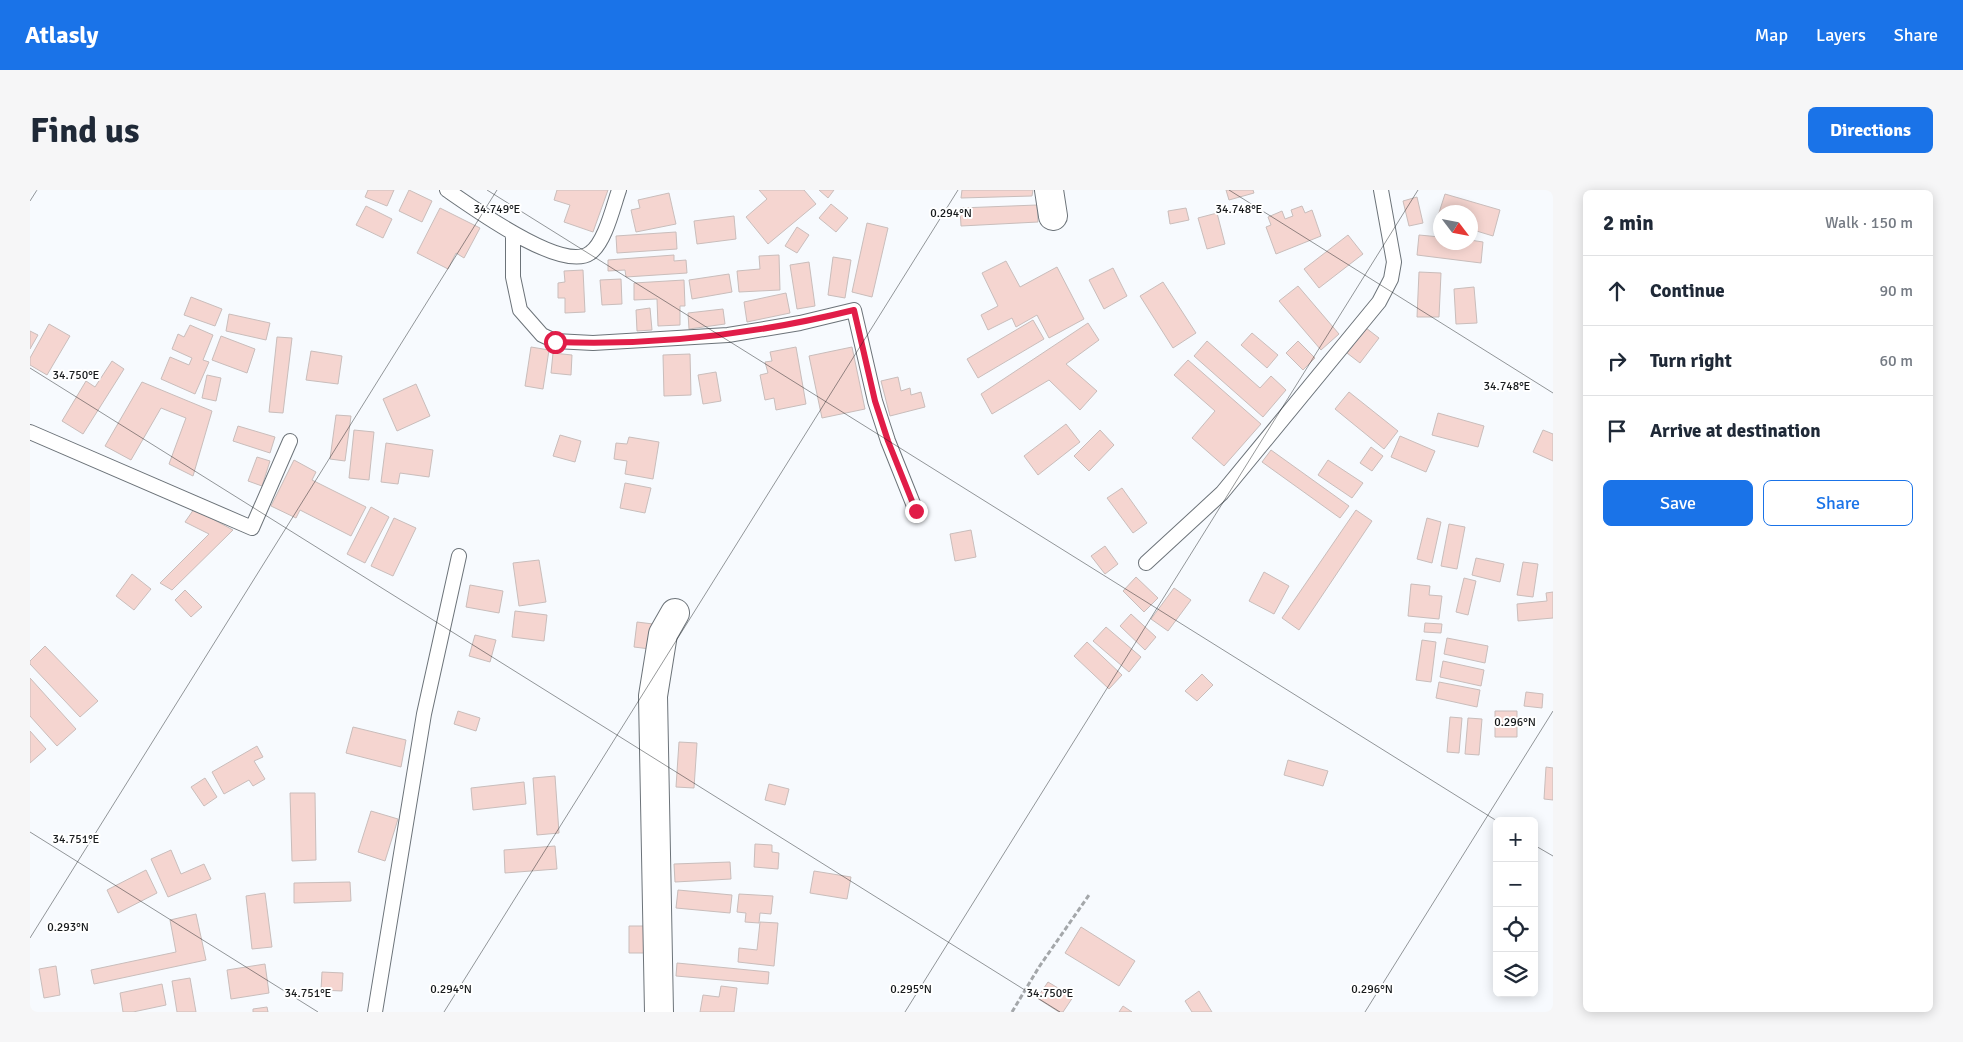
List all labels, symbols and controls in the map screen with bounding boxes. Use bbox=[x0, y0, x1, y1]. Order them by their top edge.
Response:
text: Atlasly bbox=[25, 20, 98, 50]
text: Map bbox=[1755, 24, 1788, 46]
text: Layers bbox=[1816, 24, 1866, 46]
text: Share bbox=[1894, 24, 1938, 46]
button: Directions bbox=[1808, 107, 1933, 153]
text: Find us bbox=[30, 109, 140, 152]
text: 34.749°E bbox=[474, 202, 521, 217]
text: 34.748°E bbox=[1216, 202, 1263, 217]
north arrow bbox=[1433, 205, 1478, 250]
text: 0.294°N bbox=[930, 206, 972, 221]
text: 2 min bbox=[1603, 210, 1654, 236]
text: Walk · 150 m bbox=[1825, 213, 1913, 233]
icon: ahead bbox=[1603, 277, 1631, 305]
text: Continue bbox=[1650, 279, 1725, 303]
text: 90 m bbox=[1879, 281, 1913, 301]
route start bbox=[544, 331, 567, 354]
icon: right bbox=[1603, 347, 1631, 375]
text: Turn right bbox=[1650, 349, 1732, 373]
text: 60 m bbox=[1879, 351, 1913, 371]
text: 34.750°E bbox=[53, 368, 100, 383]
text: 34.748°E bbox=[1484, 379, 1531, 394]
icon: arrive bbox=[1603, 417, 1631, 445]
text: Arrive at destination bbox=[1650, 419, 1821, 443]
button: Save bbox=[1603, 480, 1753, 526]
button: Share bbox=[1763, 480, 1913, 526]
route end bbox=[905, 500, 928, 523]
text: 0.296°N bbox=[1494, 715, 1536, 730]
map controls bbox=[1493, 817, 1538, 997]
button: + bbox=[1493, 817, 1538, 862]
text: 34.751°E bbox=[53, 832, 100, 847]
button: − bbox=[1493, 862, 1538, 907]
button: locate bbox=[1493, 907, 1538, 952]
text: 0.293°N bbox=[47, 920, 89, 935]
button: layers bbox=[1493, 952, 1538, 997]
text: 0.294°N bbox=[430, 982, 472, 997]
text: 0.295°N bbox=[890, 982, 932, 997]
text: 0.296°N bbox=[1351, 982, 1393, 997]
text: 34.751°E bbox=[285, 986, 332, 1001]
text: 34.750°E bbox=[1027, 986, 1074, 1001]

